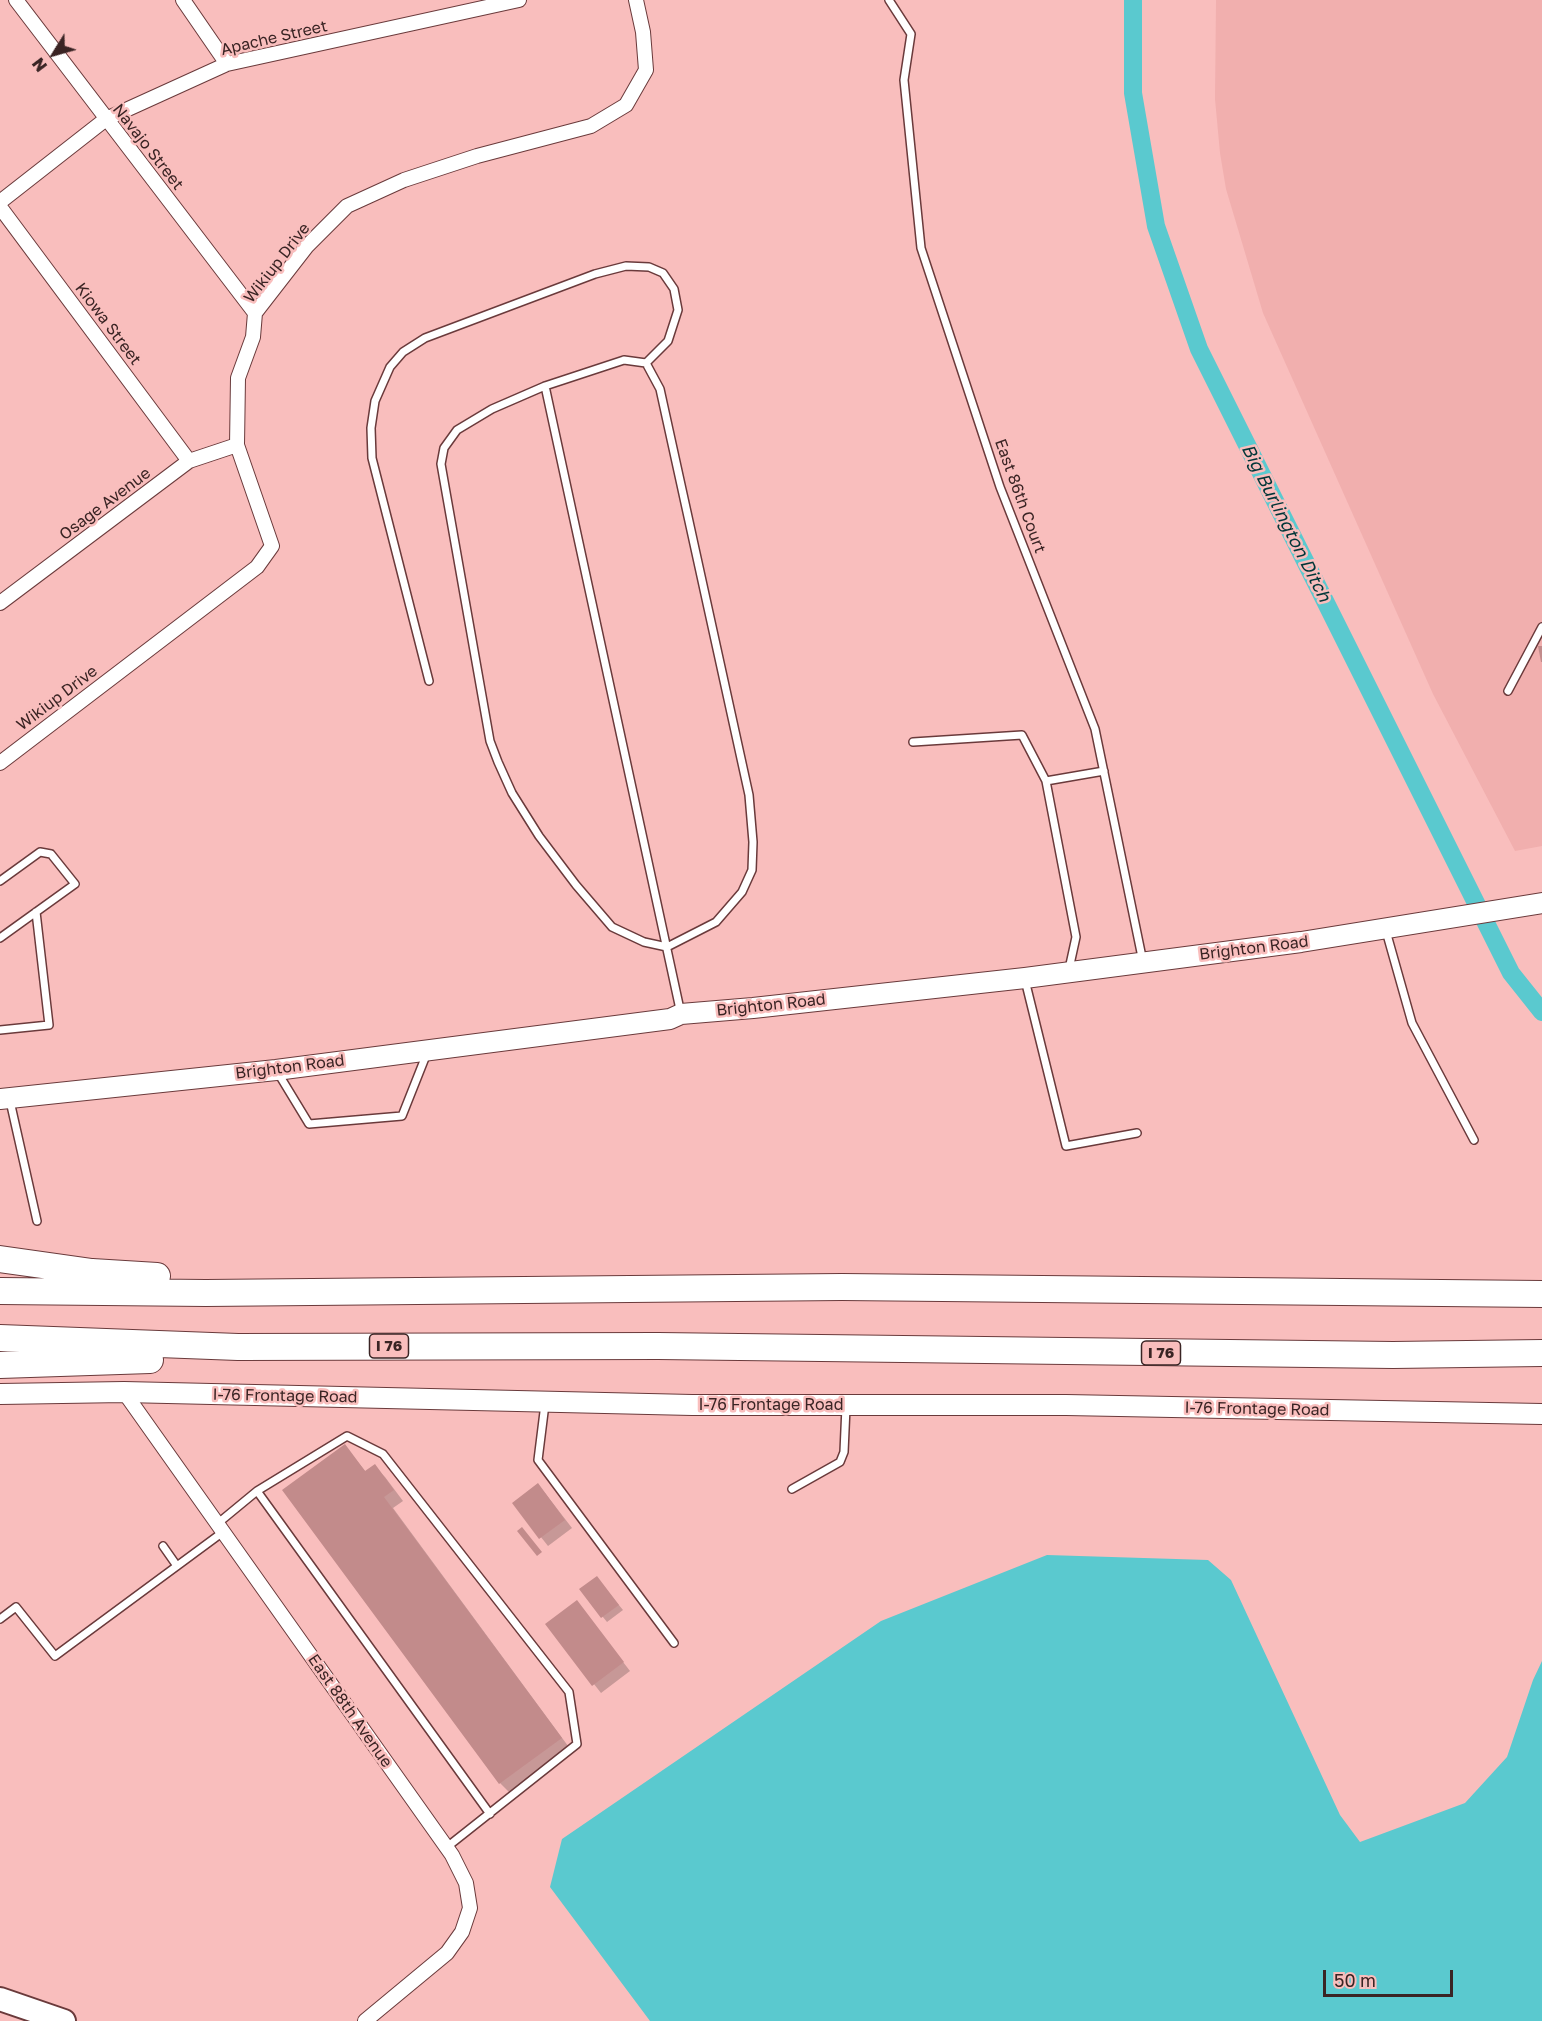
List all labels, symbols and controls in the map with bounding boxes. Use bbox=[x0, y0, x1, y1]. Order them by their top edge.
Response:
street label: Apache Street bbox=[219, 16, 329, 60]
north arrow bbox=[24, 24, 84, 84]
text: N bbox=[28, 54, 51, 76]
street label: Navajo Street bbox=[109, 100, 187, 194]
street label: Wikiup Drive bbox=[240, 219, 314, 307]
street label: Kiowa Street bbox=[71, 279, 145, 369]
street label: East 86th Court bbox=[990, 436, 1050, 556]
water label: Big Burlington Ditch bbox=[1237, 440, 1335, 606]
street label: Osage Avenue bbox=[56, 464, 154, 544]
street label: Wikiup Drive bbox=[13, 661, 101, 735]
street label: Brighton Road bbox=[1198, 932, 1310, 964]
street label: Brighton Road bbox=[715, 990, 827, 1020]
street label: Brighton Road bbox=[234, 1051, 346, 1083]
road number: I 76 bbox=[370, 1334, 408, 1358]
road number: I 76 bbox=[1142, 1341, 1180, 1365]
street label: I-76 Frontage Road bbox=[212, 1385, 358, 1407]
street label: I-76 Frontage Road bbox=[699, 1395, 843, 1415]
street label: I-76 Frontage Road bbox=[1184, 1398, 1330, 1420]
street label: East 88th Avenue bbox=[304, 1651, 396, 1771]
scale bar bbox=[1326, 1958, 1456, 1996]
text: 50 m bbox=[1334, 1969, 1376, 1991]

